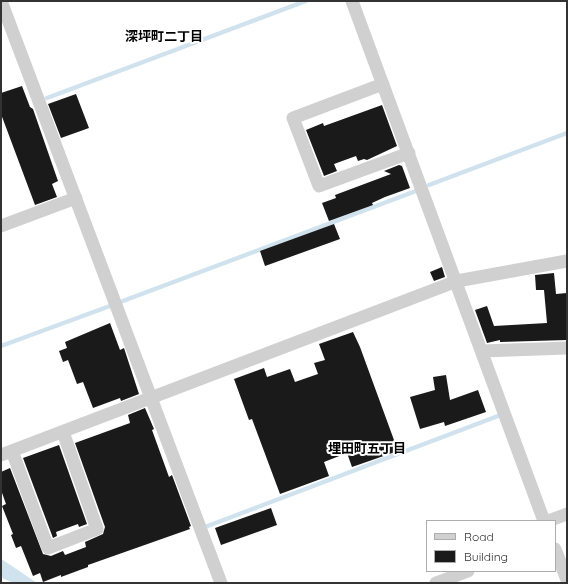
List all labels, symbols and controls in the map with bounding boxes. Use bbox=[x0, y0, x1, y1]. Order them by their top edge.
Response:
district label: 深坪町二丁目 bbox=[125, 29, 203, 45]
district label: 埋田町五丁目 bbox=[328, 441, 406, 457]
legend bbox=[426, 520, 556, 572]
text: Road bbox=[464, 529, 494, 544]
text: Building bbox=[464, 549, 508, 564]

